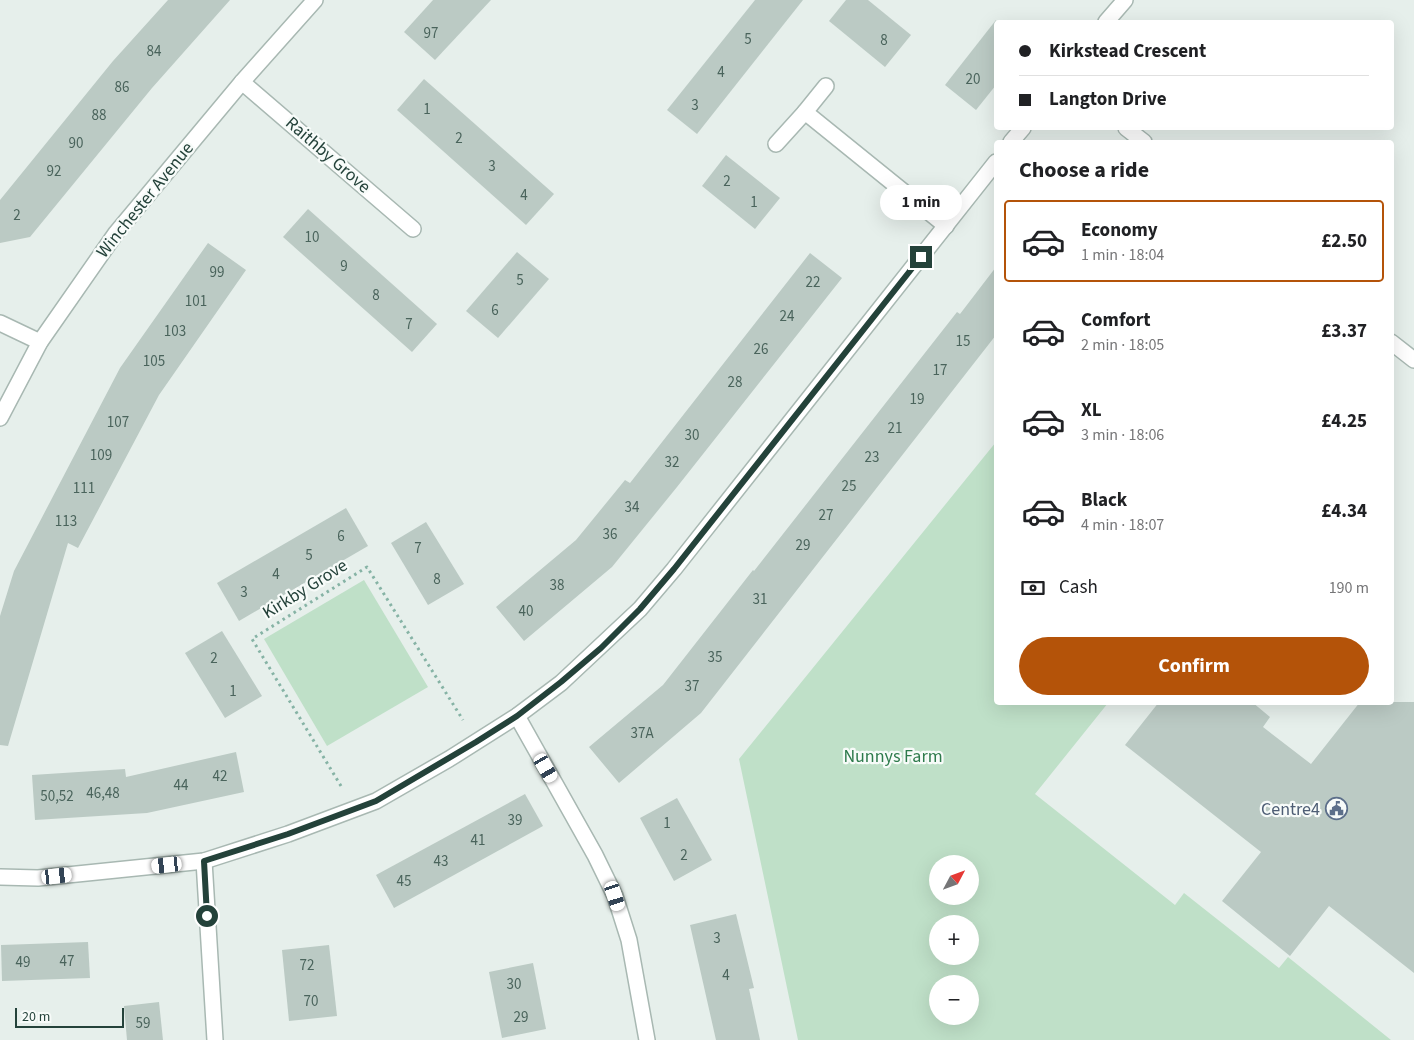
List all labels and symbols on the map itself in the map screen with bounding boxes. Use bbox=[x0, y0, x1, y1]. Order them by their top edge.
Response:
house number: 97 bbox=[424, 23, 438, 44]
house number: 5 bbox=[744, 29, 752, 50]
house number: 8 bbox=[880, 30, 888, 51]
house number: 84 bbox=[147, 41, 162, 62]
house number: 4 bbox=[717, 62, 725, 83]
house number: 20 bbox=[966, 69, 980, 90]
house number: 86 bbox=[115, 77, 129, 98]
house number: 3 bbox=[691, 95, 699, 116]
house number: 1 bbox=[423, 99, 431, 120]
house number: 88 bbox=[92, 105, 106, 126]
street label: Raithby Grove bbox=[280, 111, 376, 199]
house number: 2 bbox=[455, 128, 463, 149]
house number: 90 bbox=[69, 133, 83, 154]
street label: Winchester Avenue bbox=[90, 137, 200, 263]
house number: 3 bbox=[488, 156, 496, 177]
house number: 92 bbox=[47, 161, 61, 182]
house number: 2 bbox=[723, 171, 731, 192]
callout: 1 min bbox=[880, 184, 962, 220]
house number: 4 bbox=[520, 185, 528, 206]
house number: 1 bbox=[750, 192, 758, 213]
house number: 2 bbox=[13, 205, 21, 226]
house number: 10 bbox=[305, 227, 319, 248]
route end bbox=[910, 246, 932, 268]
house number: 9 bbox=[340, 256, 348, 277]
house number: 99 bbox=[210, 262, 224, 283]
house number: 5 bbox=[516, 270, 524, 291]
house number: 22 bbox=[806, 272, 820, 293]
house number: 8 bbox=[372, 285, 380, 306]
house number: 101 bbox=[185, 291, 207, 312]
house number: 6 bbox=[491, 300, 499, 321]
house number: 24 bbox=[780, 306, 795, 327]
house number: 7 bbox=[405, 314, 413, 335]
house number: 103 bbox=[164, 321, 186, 342]
house number: 15 bbox=[956, 331, 970, 352]
house number: 26 bbox=[754, 339, 768, 360]
house number: 105 bbox=[143, 351, 165, 372]
house number: 17 bbox=[933, 360, 947, 381]
house number: 28 bbox=[728, 372, 742, 393]
house number: 19 bbox=[910, 389, 924, 410]
house number: 107 bbox=[107, 412, 129, 433]
house number: 21 bbox=[888, 418, 902, 439]
house number: 30 bbox=[685, 425, 699, 446]
house number: 109 bbox=[90, 445, 112, 466]
house number: 23 bbox=[865, 447, 879, 468]
house number: 32 bbox=[665, 452, 679, 473]
house number: 25 bbox=[842, 476, 856, 497]
house number: 111 bbox=[73, 478, 95, 499]
house number: 34 bbox=[625, 497, 640, 518]
house number: 27 bbox=[819, 505, 833, 526]
house number: 113 bbox=[55, 511, 77, 532]
house number: 36 bbox=[603, 524, 617, 545]
house number: 6 bbox=[337, 526, 345, 547]
house number: 29 bbox=[796, 535, 810, 556]
house number: 7 bbox=[414, 538, 422, 559]
house number: 5 bbox=[305, 545, 313, 566]
street label: Kirkby Grove bbox=[258, 553, 352, 625]
house number: 4 bbox=[272, 564, 280, 585]
house number: 8 bbox=[433, 569, 441, 590]
house number: 38 bbox=[550, 575, 564, 596]
house number: 3 bbox=[240, 582, 248, 603]
house number: 31 bbox=[753, 589, 767, 610]
house number: 40 bbox=[519, 601, 533, 622]
house number: 35 bbox=[708, 647, 722, 668]
house number: 2 bbox=[210, 648, 218, 669]
house number: 37 bbox=[685, 676, 699, 697]
house number: 1 bbox=[229, 681, 237, 702]
house number: 37A bbox=[630, 723, 654, 744]
park label: Nunnys Farm bbox=[843, 744, 943, 769]
car bbox=[532, 751, 559, 785]
house number: 42 bbox=[213, 766, 227, 787]
house number: 44 bbox=[174, 775, 189, 796]
house number: 46,48 bbox=[86, 783, 120, 804]
house number: 50,52 bbox=[40, 786, 74, 807]
place label: Centre4 bbox=[1261, 797, 1320, 822]
public building icon: Centre4 bbox=[1324, 797, 1348, 821]
house number: 39 bbox=[508, 810, 522, 831]
house number: 1 bbox=[663, 813, 671, 834]
house number: 41 bbox=[471, 830, 485, 851]
house number: 2 bbox=[680, 845, 688, 866]
house number: 43 bbox=[434, 851, 448, 872]
north arrow bbox=[929, 855, 979, 905]
car bbox=[151, 856, 182, 874]
car bbox=[41, 867, 72, 885]
house number: 45 bbox=[397, 871, 411, 892]
car bbox=[603, 879, 626, 913]
route start bbox=[196, 905, 218, 927]
house number: 3 bbox=[713, 928, 721, 949]
house number: 47 bbox=[60, 951, 74, 972]
house number: 49 bbox=[16, 952, 30, 973]
house number: 72 bbox=[300, 955, 314, 976]
house number: 4 bbox=[722, 965, 730, 986]
house number: 30 bbox=[507, 974, 521, 995]
house number: 70 bbox=[304, 991, 318, 1012]
scale bar bbox=[15, 1005, 124, 1028]
house number: 29 bbox=[514, 1007, 528, 1028]
house number: 59 bbox=[136, 1013, 150, 1034]

